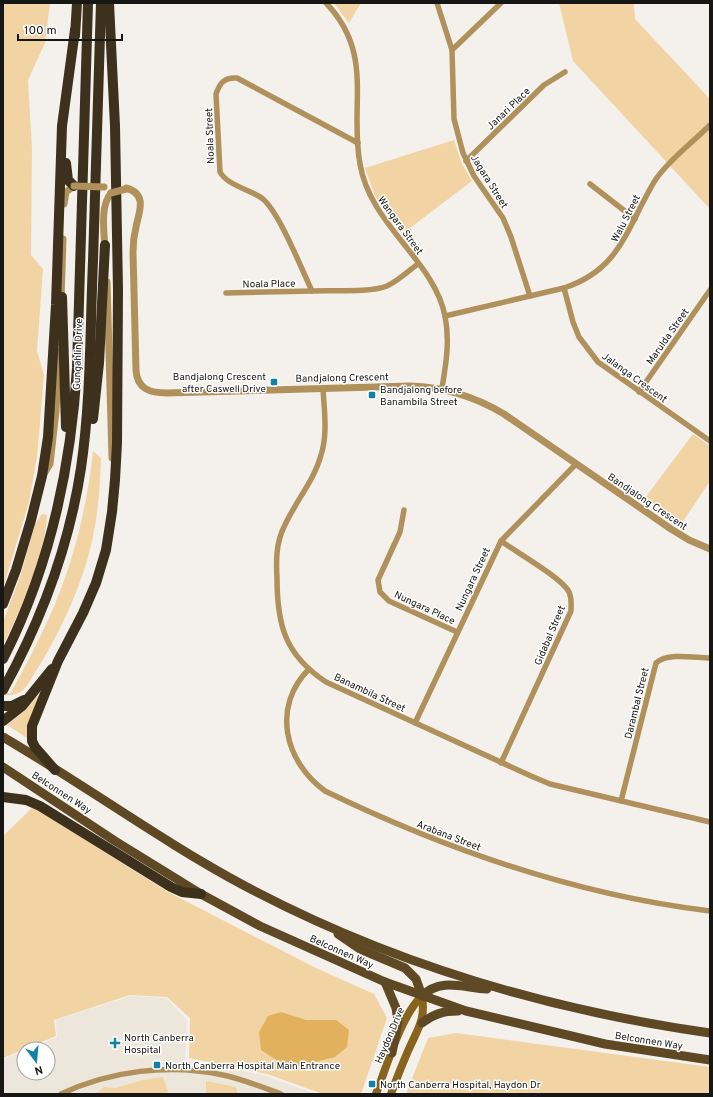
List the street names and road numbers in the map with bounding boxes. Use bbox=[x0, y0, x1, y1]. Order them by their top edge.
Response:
street label: Janari Place bbox=[485, 85, 534, 133]
street label: Noala Street bbox=[203, 108, 218, 164]
street label: Jagara Street bbox=[467, 153, 510, 211]
street label: Walu Street bbox=[609, 193, 644, 245]
street label: Wangara Street bbox=[374, 194, 426, 258]
street label: Noala Place bbox=[242, 278, 296, 291]
street label: Marulda Street bbox=[644, 306, 693, 368]
street label: Gungahlin Drive bbox=[71, 318, 86, 390]
street label: Jalanga Crescent bbox=[599, 350, 670, 406]
street label: Bandjalong Crescent bbox=[295, 371, 389, 386]
street label: Bandjalong Crescent bbox=[605, 471, 690, 534]
street label: Nungara Street bbox=[453, 546, 494, 613]
street label: Nungara Place bbox=[392, 589, 457, 628]
street label: Gidabal Street bbox=[532, 603, 569, 668]
street label: Darambal Street bbox=[622, 666, 653, 740]
street label: Banambila Street bbox=[331, 671, 407, 716]
street label: Belconnen Way bbox=[29, 769, 94, 817]
street label: Arabana Street bbox=[415, 818, 483, 855]
street label: Belconnen Way bbox=[307, 932, 375, 972]
street label: Haydon Drive bbox=[373, 1005, 408, 1066]
street label: Belconnen Way bbox=[614, 1030, 684, 1053]

